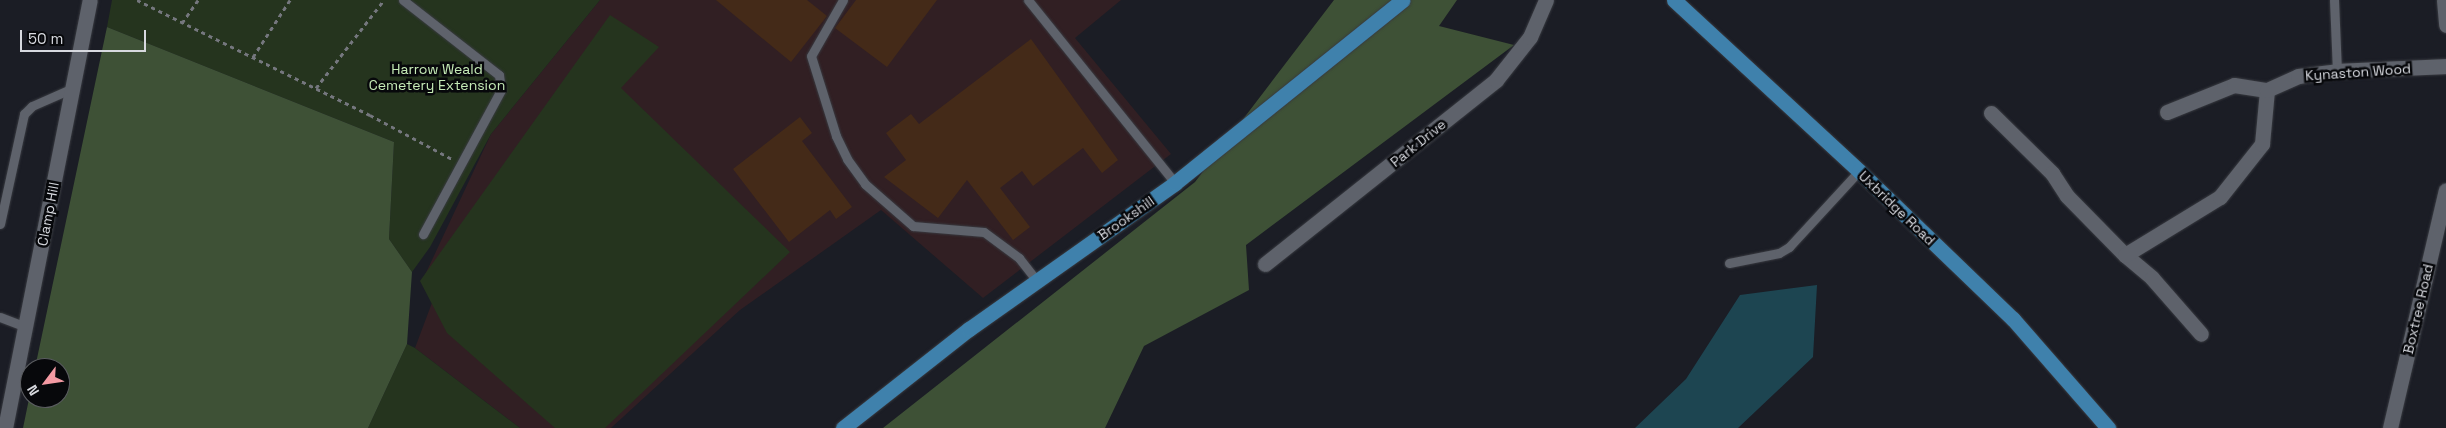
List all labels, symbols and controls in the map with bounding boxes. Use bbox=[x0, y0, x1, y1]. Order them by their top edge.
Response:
scale bar bbox=[22, 20, 149, 52]
text: 50 m bbox=[28, 29, 63, 48]
street label: Kynaston Wood bbox=[2304, 60, 2412, 84]
park label: Harrow Weald Cemetery Extension bbox=[369, 61, 505, 94]
street label: Park Drive bbox=[1387, 116, 1449, 170]
street label: Uxbridge Road bbox=[1855, 167, 1939, 249]
street label: Clamp Hill bbox=[34, 181, 62, 247]
street label: Brookshill bbox=[1094, 192, 1158, 244]
street label: Boxtree Road bbox=[2399, 262, 2437, 356]
north arrow bbox=[20, 358, 70, 408]
text: N bbox=[23, 382, 43, 399]

